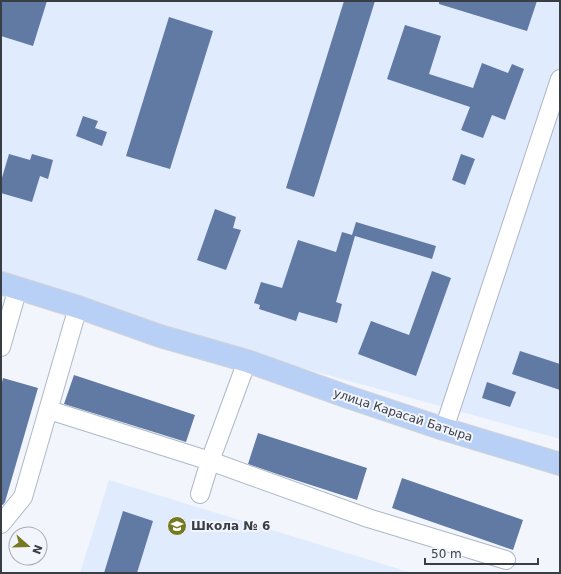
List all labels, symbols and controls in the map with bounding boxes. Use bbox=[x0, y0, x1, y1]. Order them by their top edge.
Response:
street label: улица Карасай Батыра bbox=[332, 386, 474, 444]
school or university icon: Школа № 6 bbox=[166, 515, 188, 537]
place label: Школа № 6 bbox=[191, 519, 270, 533]
north arrow bbox=[8, 526, 48, 566]
scale bar bbox=[425, 540, 538, 566]
text: N bbox=[29, 543, 45, 556]
text: 50 m bbox=[431, 547, 462, 561]

